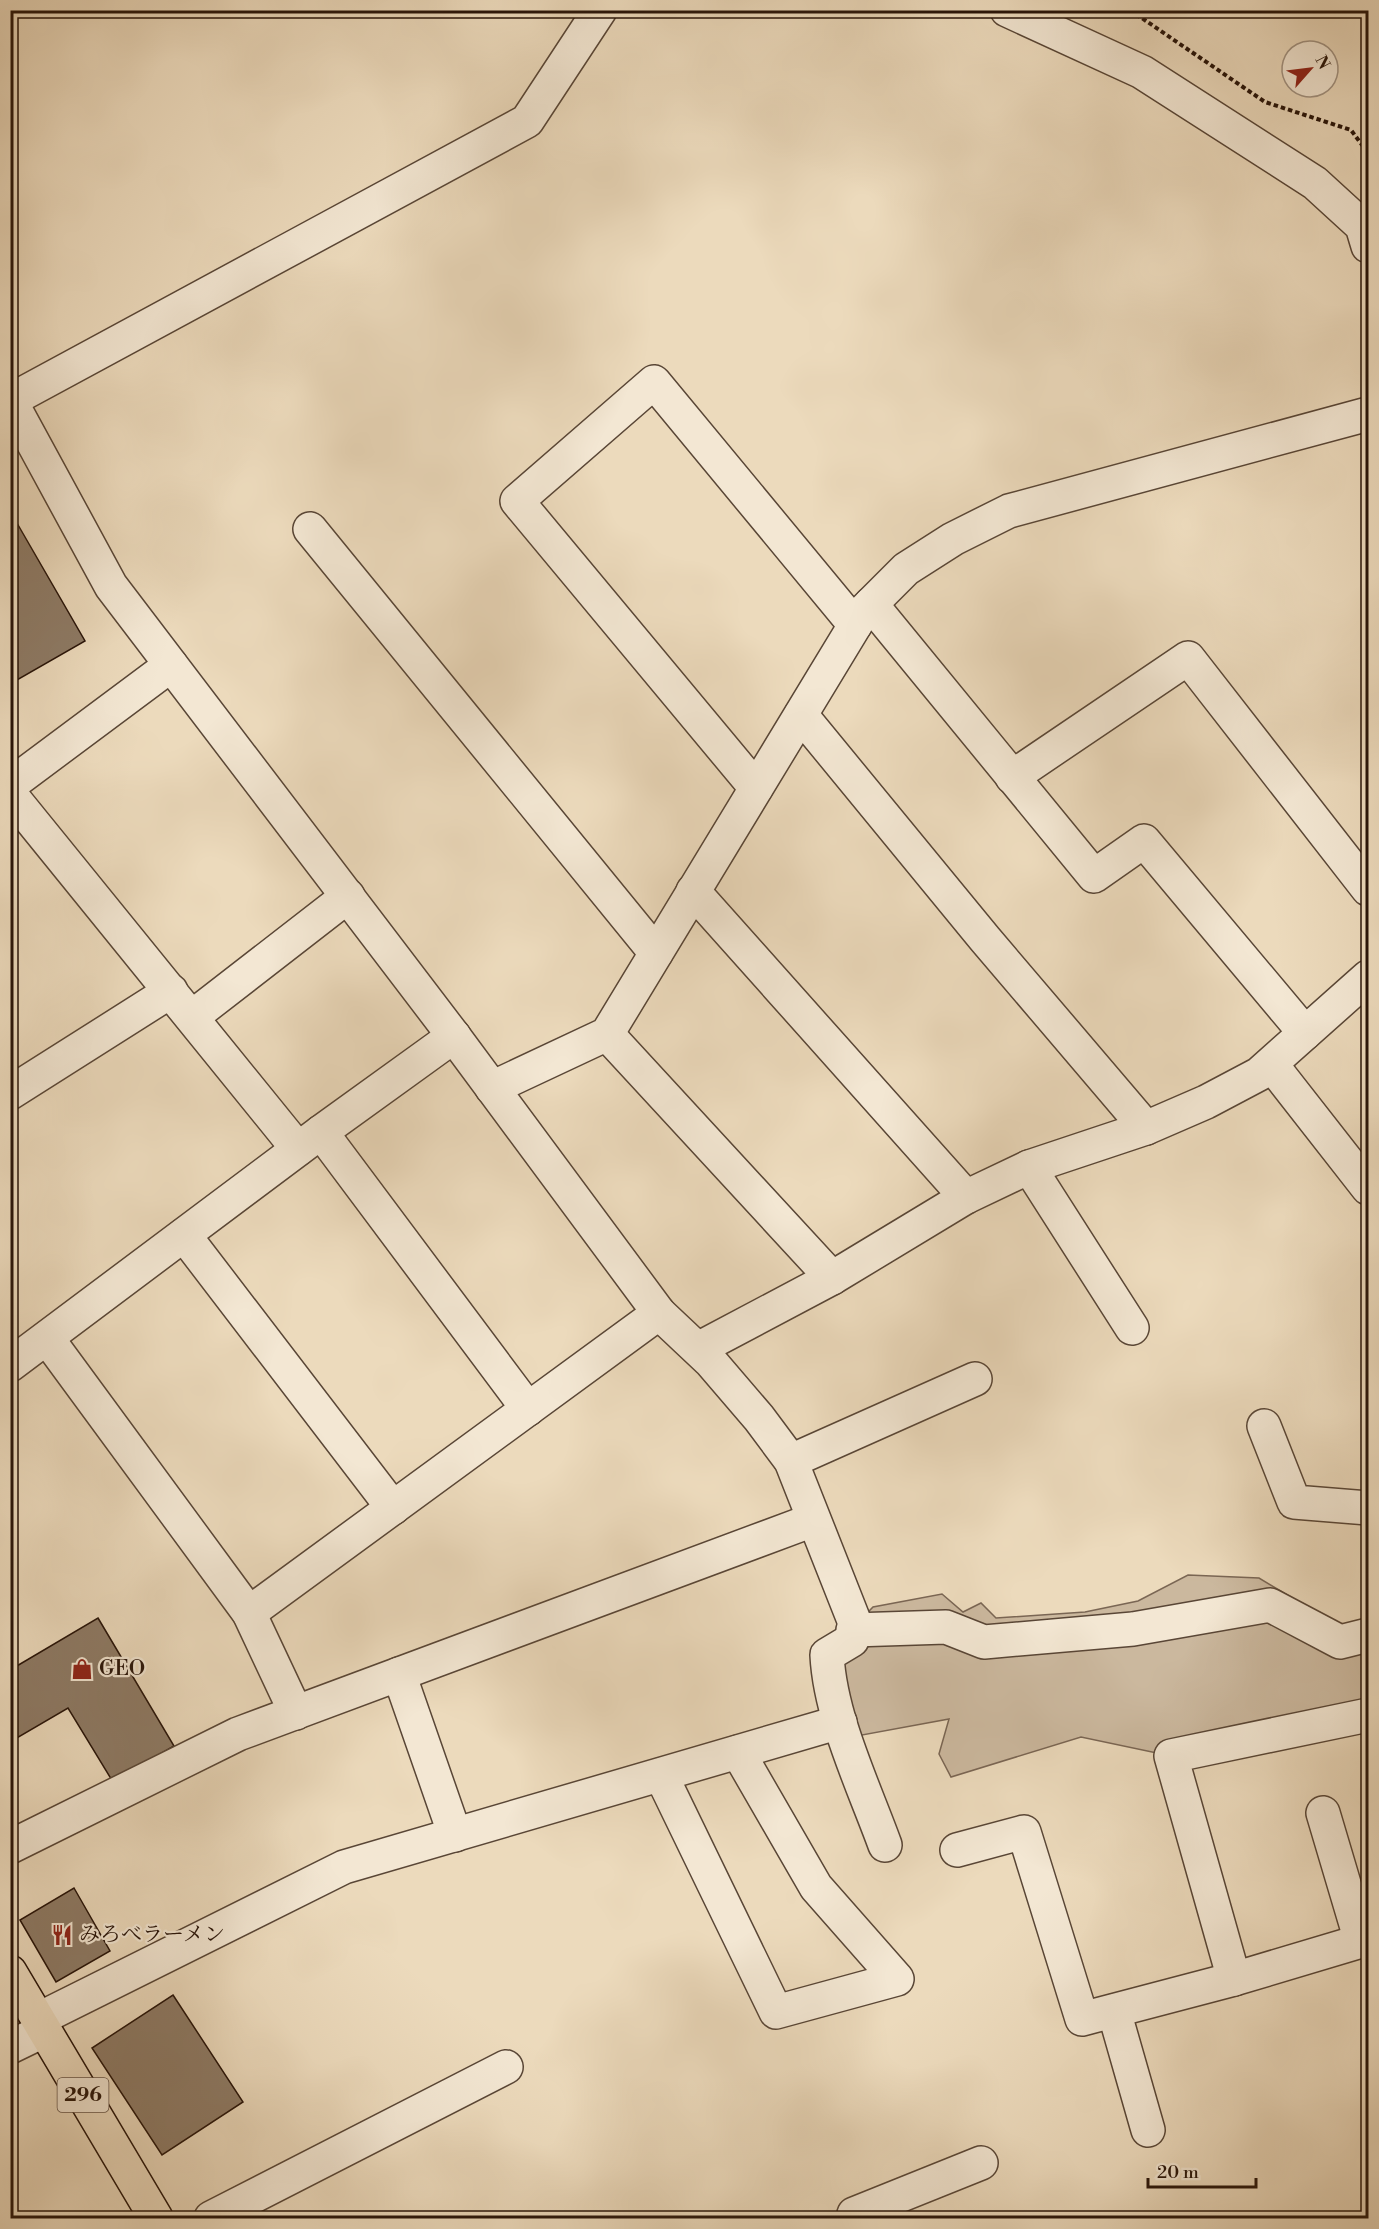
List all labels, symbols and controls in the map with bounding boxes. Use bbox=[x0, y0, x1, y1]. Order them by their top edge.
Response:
north arrow bbox=[1280, 39, 1340, 99]
text: N bbox=[1311, 52, 1334, 73]
place label: GEO bbox=[99, 1656, 145, 1682]
shop icon: GEO bbox=[70, 1657, 94, 1681]
place label: みろべラーメン bbox=[79, 1922, 225, 1948]
restaurant icon: みろべラーメン bbox=[50, 1923, 74, 1947]
road number: 296 bbox=[58, 2078, 109, 2112]
scale bar bbox=[1148, 2151, 1256, 2189]
text: 20 m bbox=[1157, 2161, 1199, 2184]

